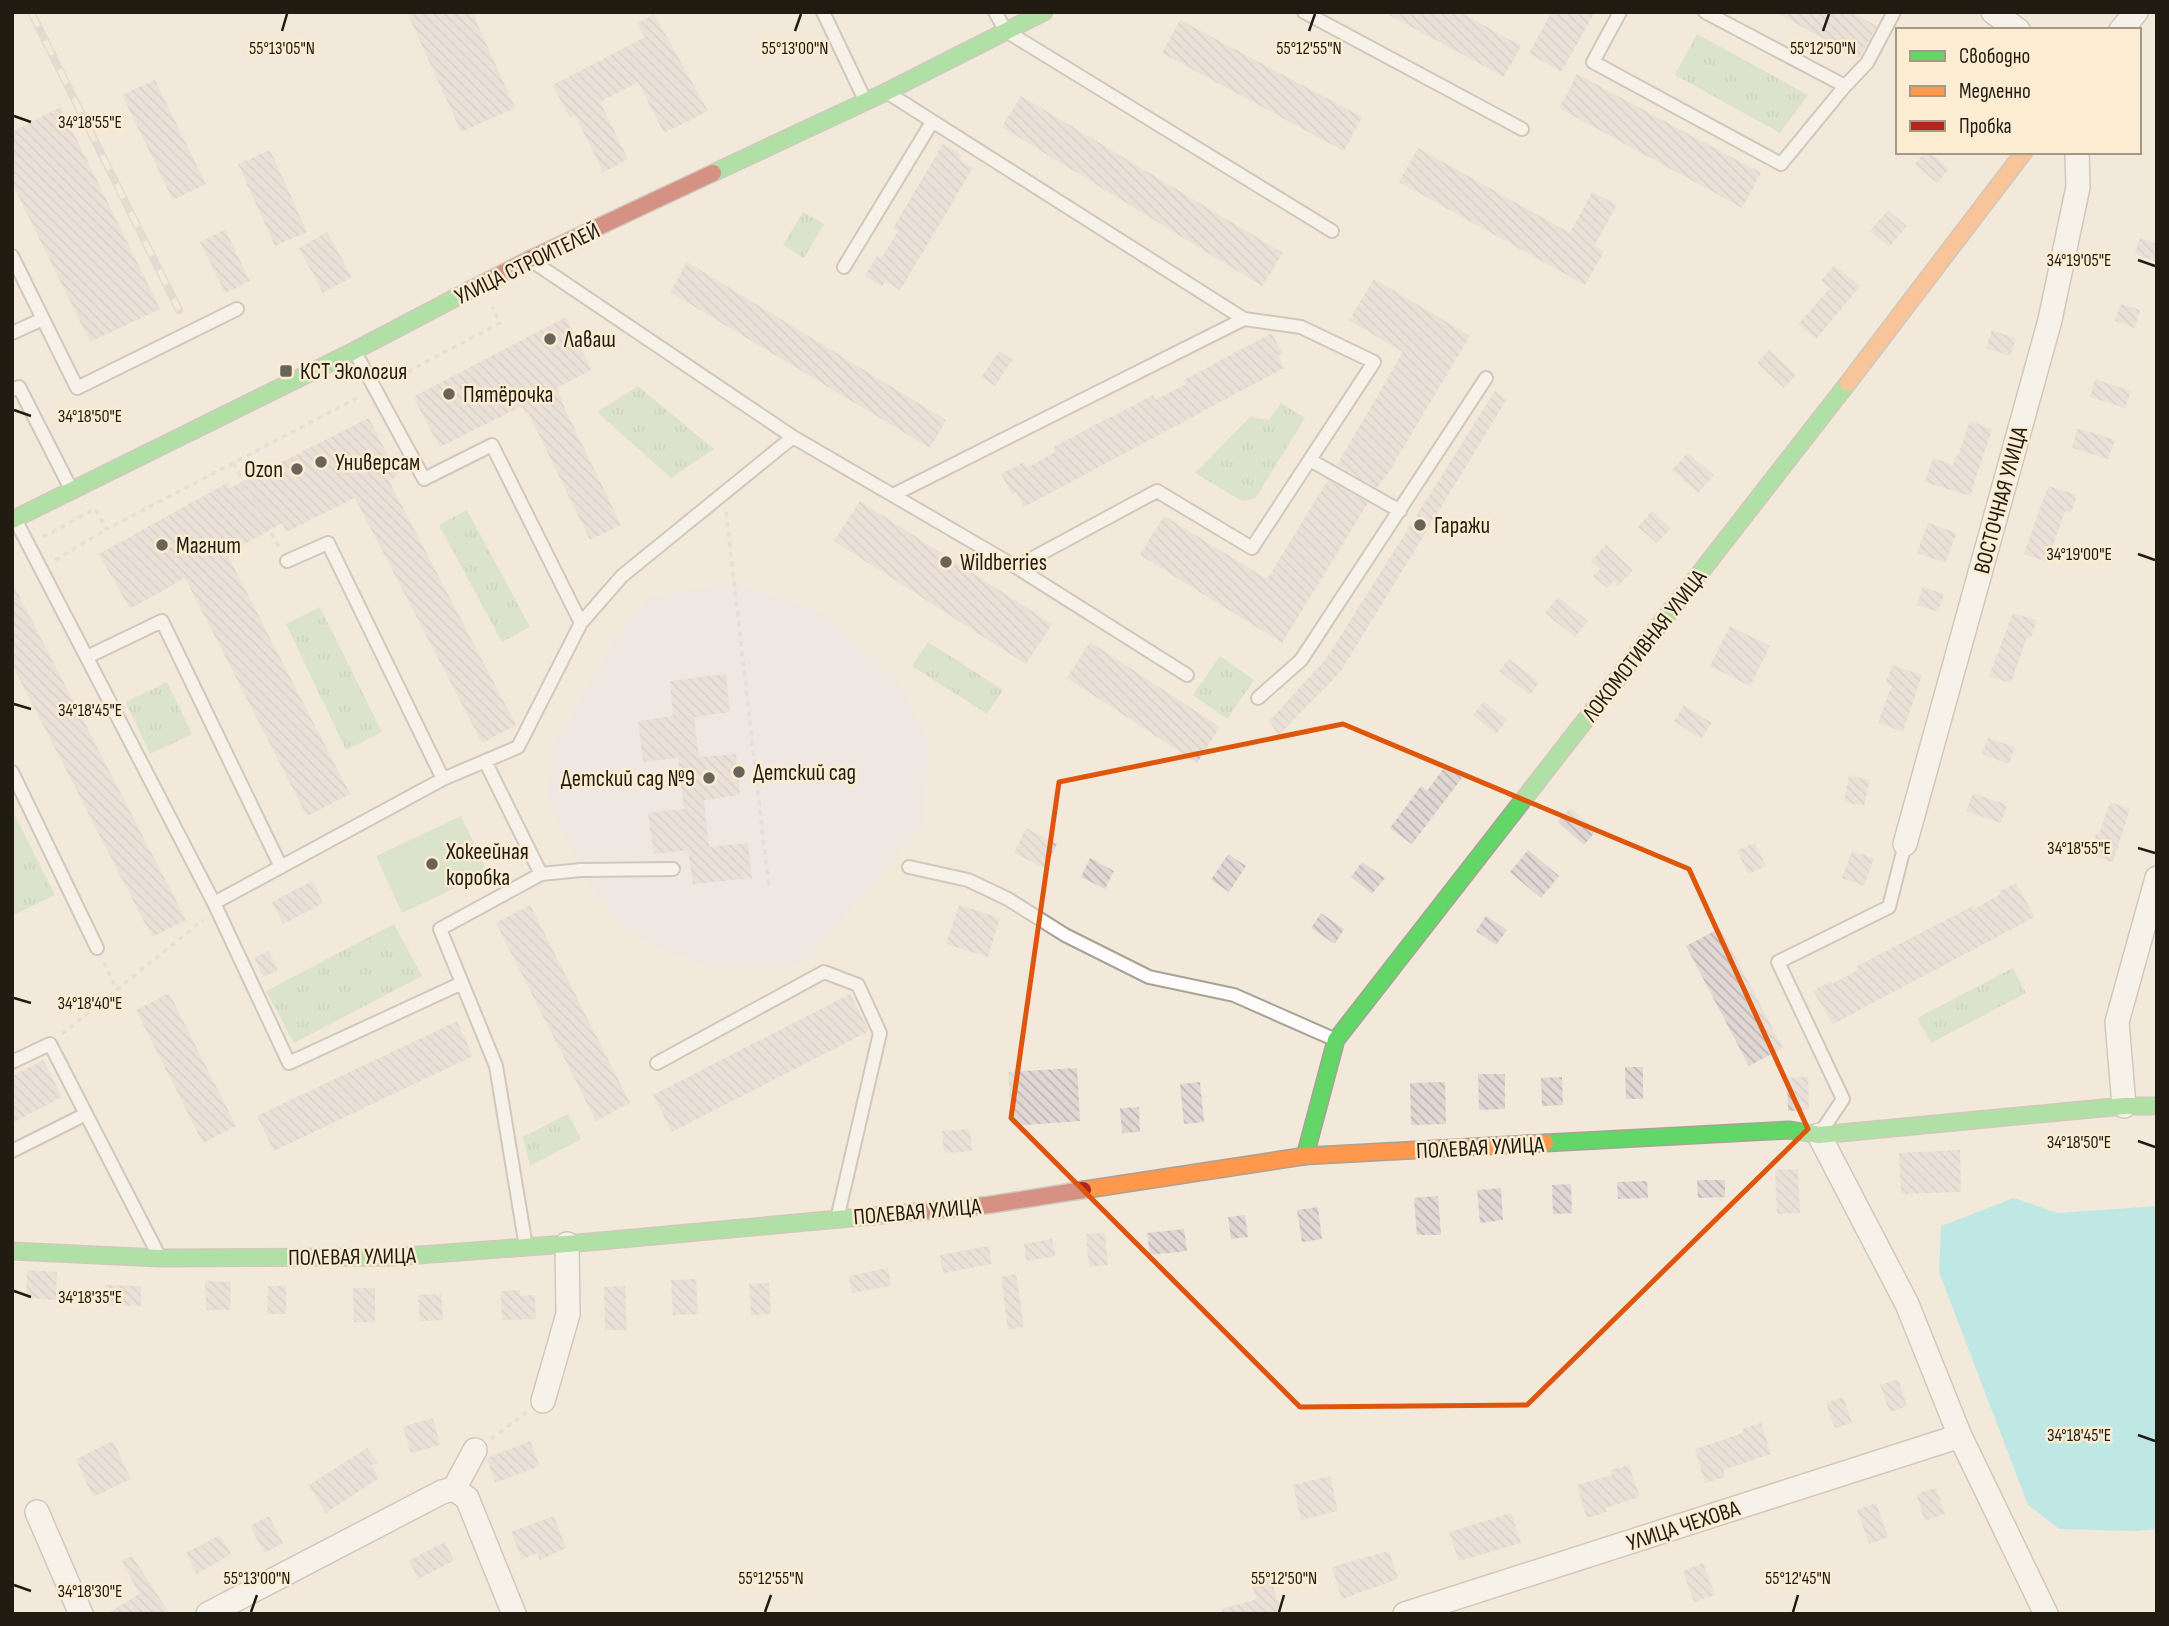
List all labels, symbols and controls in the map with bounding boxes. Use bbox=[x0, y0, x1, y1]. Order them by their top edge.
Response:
legend bbox=[1896, 28, 2141, 154]
text: 55°13'05"N bbox=[249, 38, 315, 59]
text: 55°13'00"N bbox=[762, 38, 828, 59]
text: 55°12'55"N bbox=[1276, 38, 1342, 59]
text: 55°12'50"N bbox=[1790, 38, 1856, 59]
text: Свободно bbox=[1959, 44, 2030, 69]
text: Медленно bbox=[1959, 79, 2031, 104]
text: 34°18'55"E bbox=[58, 112, 122, 133]
text: Пробка bbox=[1959, 114, 2012, 139]
street label: УЛИЦА СТРОИТЕЛЕЙ bbox=[450, 217, 605, 311]
text: 34°19'05"E bbox=[2047, 250, 2111, 271]
place label: Лаваш bbox=[563, 326, 616, 354]
marker: Лаваш bbox=[542, 331, 558, 347]
place label: КСТ Экология bbox=[300, 358, 407, 386]
marker: КСТ Экология bbox=[278, 363, 294, 379]
place label: Пятёрочка bbox=[463, 381, 553, 409]
marker: Пятёрочка bbox=[441, 386, 457, 402]
text: 34°18'50"E bbox=[58, 406, 122, 427]
street label: ВОСТОЧНАЯ УЛИЦА bbox=[1968, 423, 2034, 577]
place label: Универсам bbox=[335, 449, 420, 477]
marker: Универсам bbox=[313, 454, 329, 470]
place label: Ozon bbox=[244, 456, 283, 484]
marker: Ozon bbox=[289, 461, 305, 477]
place label: Гаражи bbox=[1434, 512, 1490, 540]
marker: Гаражи bbox=[1412, 517, 1428, 533]
place label: Магнит bbox=[176, 532, 241, 560]
marker: Магнит bbox=[154, 537, 170, 553]
text: 34°19'00"E bbox=[2046, 544, 2112, 565]
place label: Wildberries bbox=[960, 549, 1047, 577]
marker: Wildberries bbox=[938, 554, 954, 570]
street label: ЛОКОМОТИВНАЯ УЛИЦА bbox=[1576, 564, 1713, 728]
text: 34°18'45"E bbox=[58, 700, 122, 721]
place label: Детский сад bbox=[753, 759, 856, 787]
marker: Детский сад bbox=[731, 764, 747, 780]
place label: Детский сад №9 bbox=[561, 765, 695, 793]
marker: Детский сад №9 bbox=[701, 770, 717, 786]
place label: Хокеейная коробка bbox=[445, 838, 529, 892]
text: 34°18'55"E bbox=[2047, 838, 2111, 859]
marker: Хокеейная коробка bbox=[424, 856, 440, 872]
text: 34°18'40"E bbox=[58, 993, 122, 1014]
street label: ПОЛЕВАЯ УЛИЦА bbox=[1415, 1131, 1545, 1165]
text: 34°18'50"E bbox=[2047, 1132, 2111, 1153]
street label: ПОЛЕВАЯ УЛИЦА bbox=[852, 1192, 982, 1232]
street label: ПОЛЕВАЯ УЛИЦА bbox=[288, 1242, 416, 1272]
text: 34°18'35"E bbox=[58, 1287, 122, 1308]
text: 34°18'45"E bbox=[2047, 1425, 2111, 1446]
street label: УЛИЦА ЧЕХОВА bbox=[1623, 1495, 1743, 1557]
text: 55°13'00"N bbox=[224, 1568, 290, 1589]
text: 55°12'55"N bbox=[738, 1568, 804, 1589]
text: 55°12'50"N bbox=[1251, 1568, 1317, 1589]
text: 55°12'45"N bbox=[1765, 1568, 1831, 1589]
text: 34°18'30"E bbox=[58, 1581, 122, 1602]

